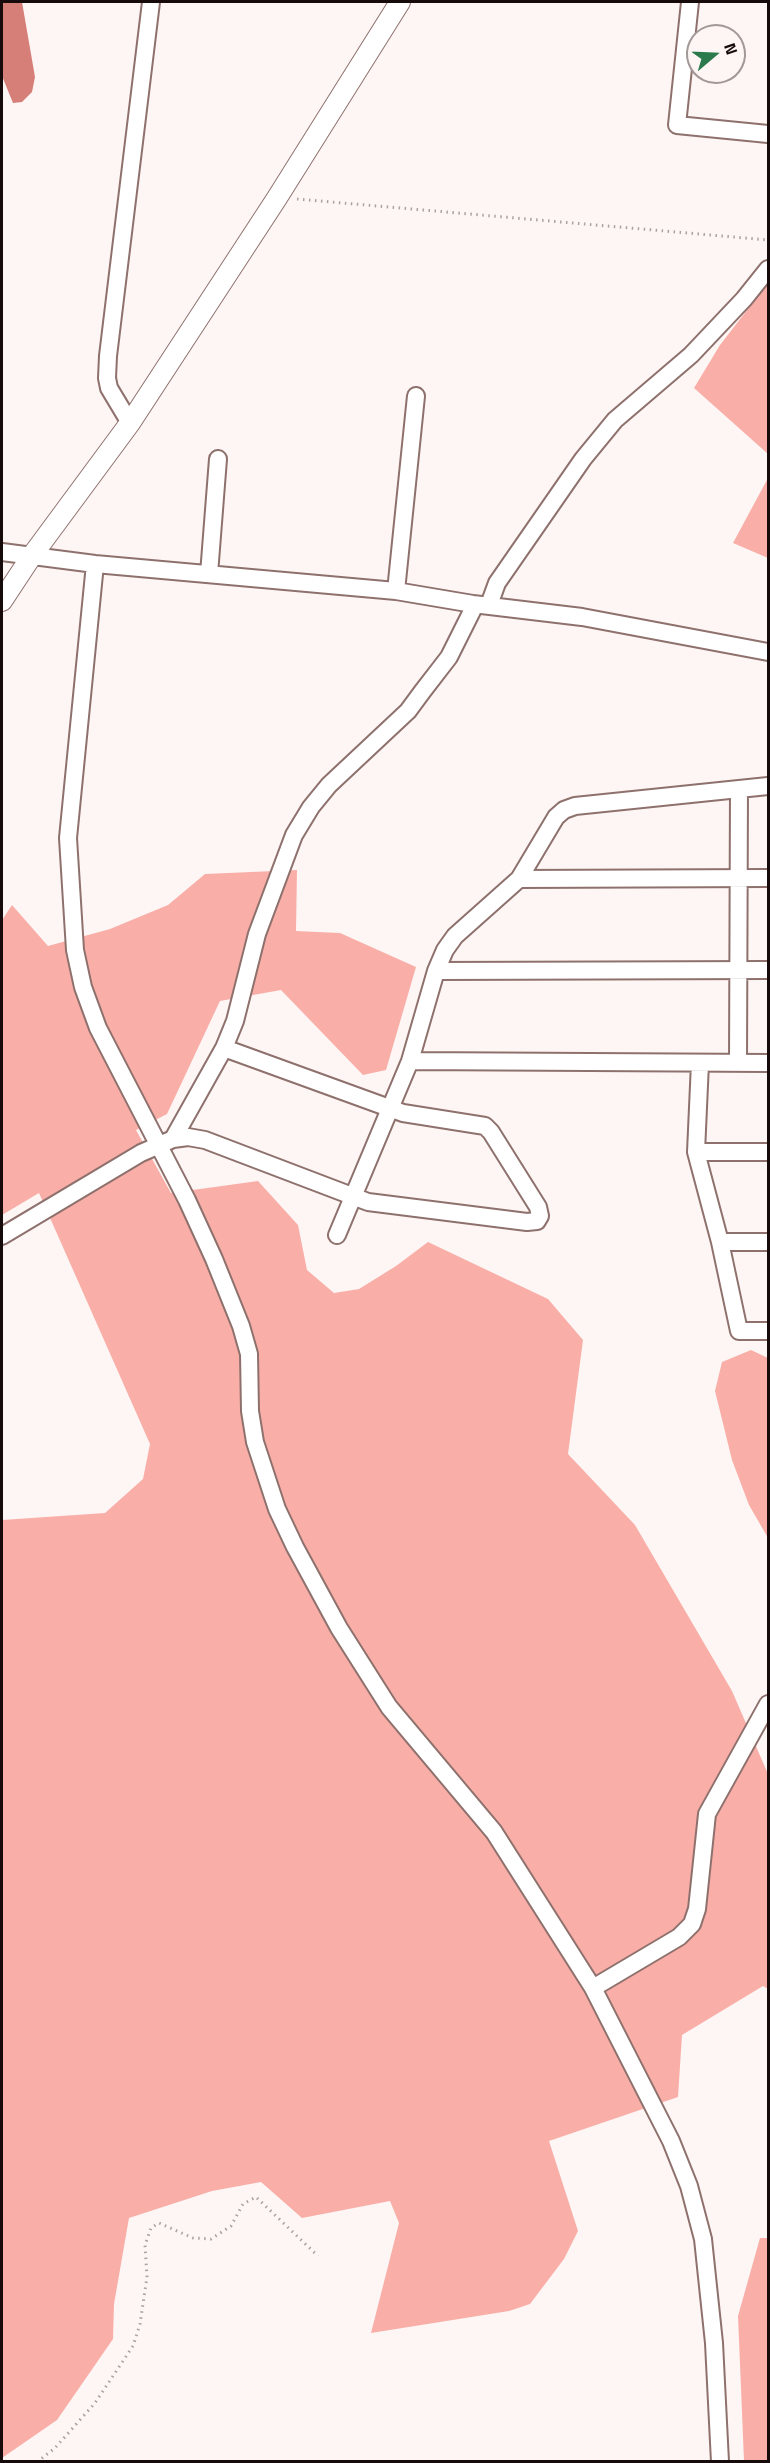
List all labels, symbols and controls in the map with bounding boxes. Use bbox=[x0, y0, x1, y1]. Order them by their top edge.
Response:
north arrow bbox=[686, 24, 746, 84]
text: N bbox=[718, 40, 744, 58]

